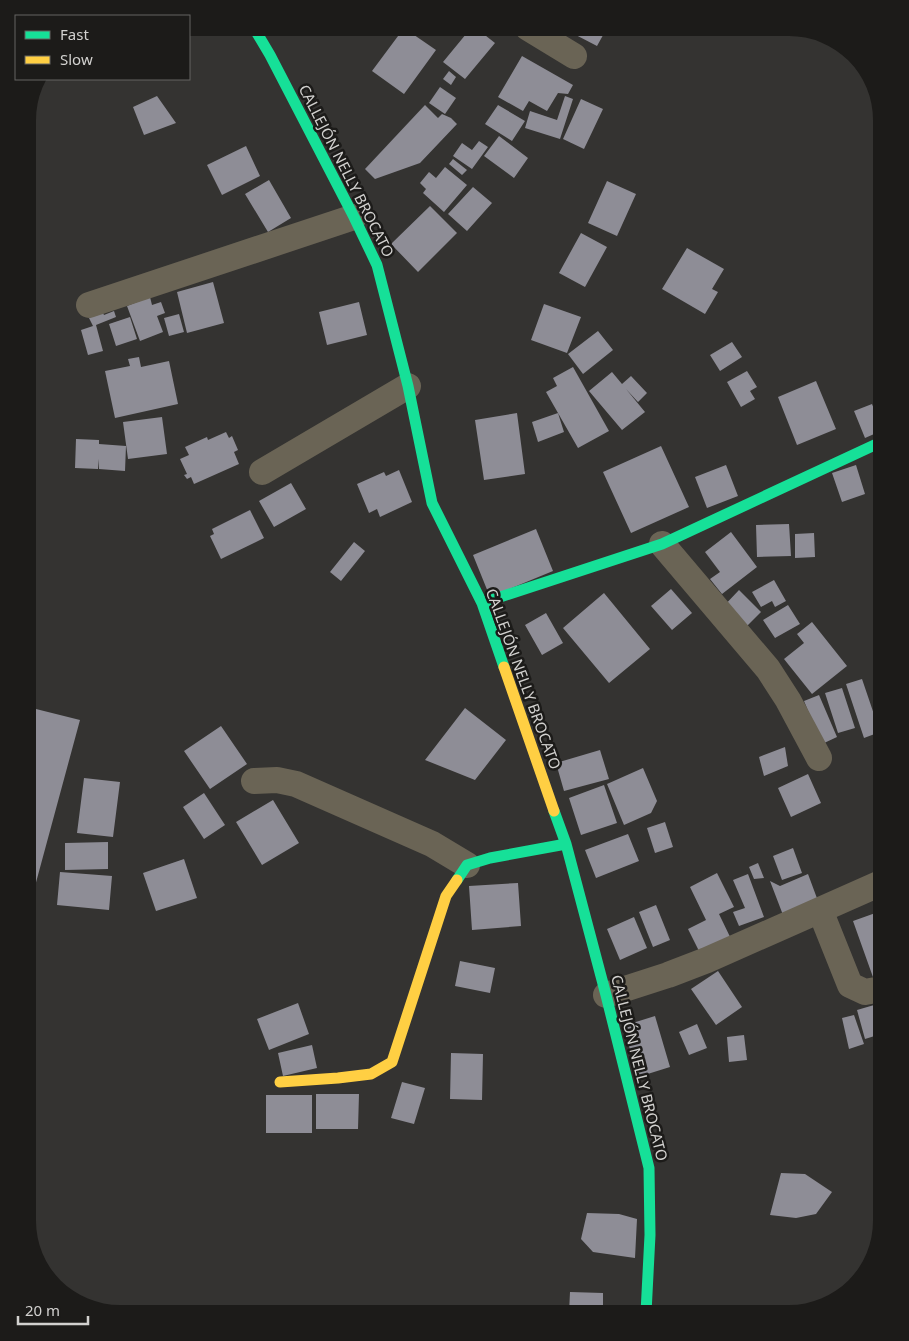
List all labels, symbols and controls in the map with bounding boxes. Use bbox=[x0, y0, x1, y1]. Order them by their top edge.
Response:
legend bbox=[15, 15, 190, 80]
text: Fast bbox=[60, 24, 89, 44]
text: Slow bbox=[60, 49, 93, 69]
street label: CALLEJÓN NELLY BROCATO bbox=[295, 81, 399, 260]
street label: CALLEJÓN NELLY BROCATO bbox=[482, 585, 566, 772]
street label: CALLEJÓN NELLY BROCATO bbox=[607, 973, 673, 1163]
scale bar bbox=[18, 1294, 88, 1326]
text: 20 m bbox=[25, 1300, 60, 1320]

